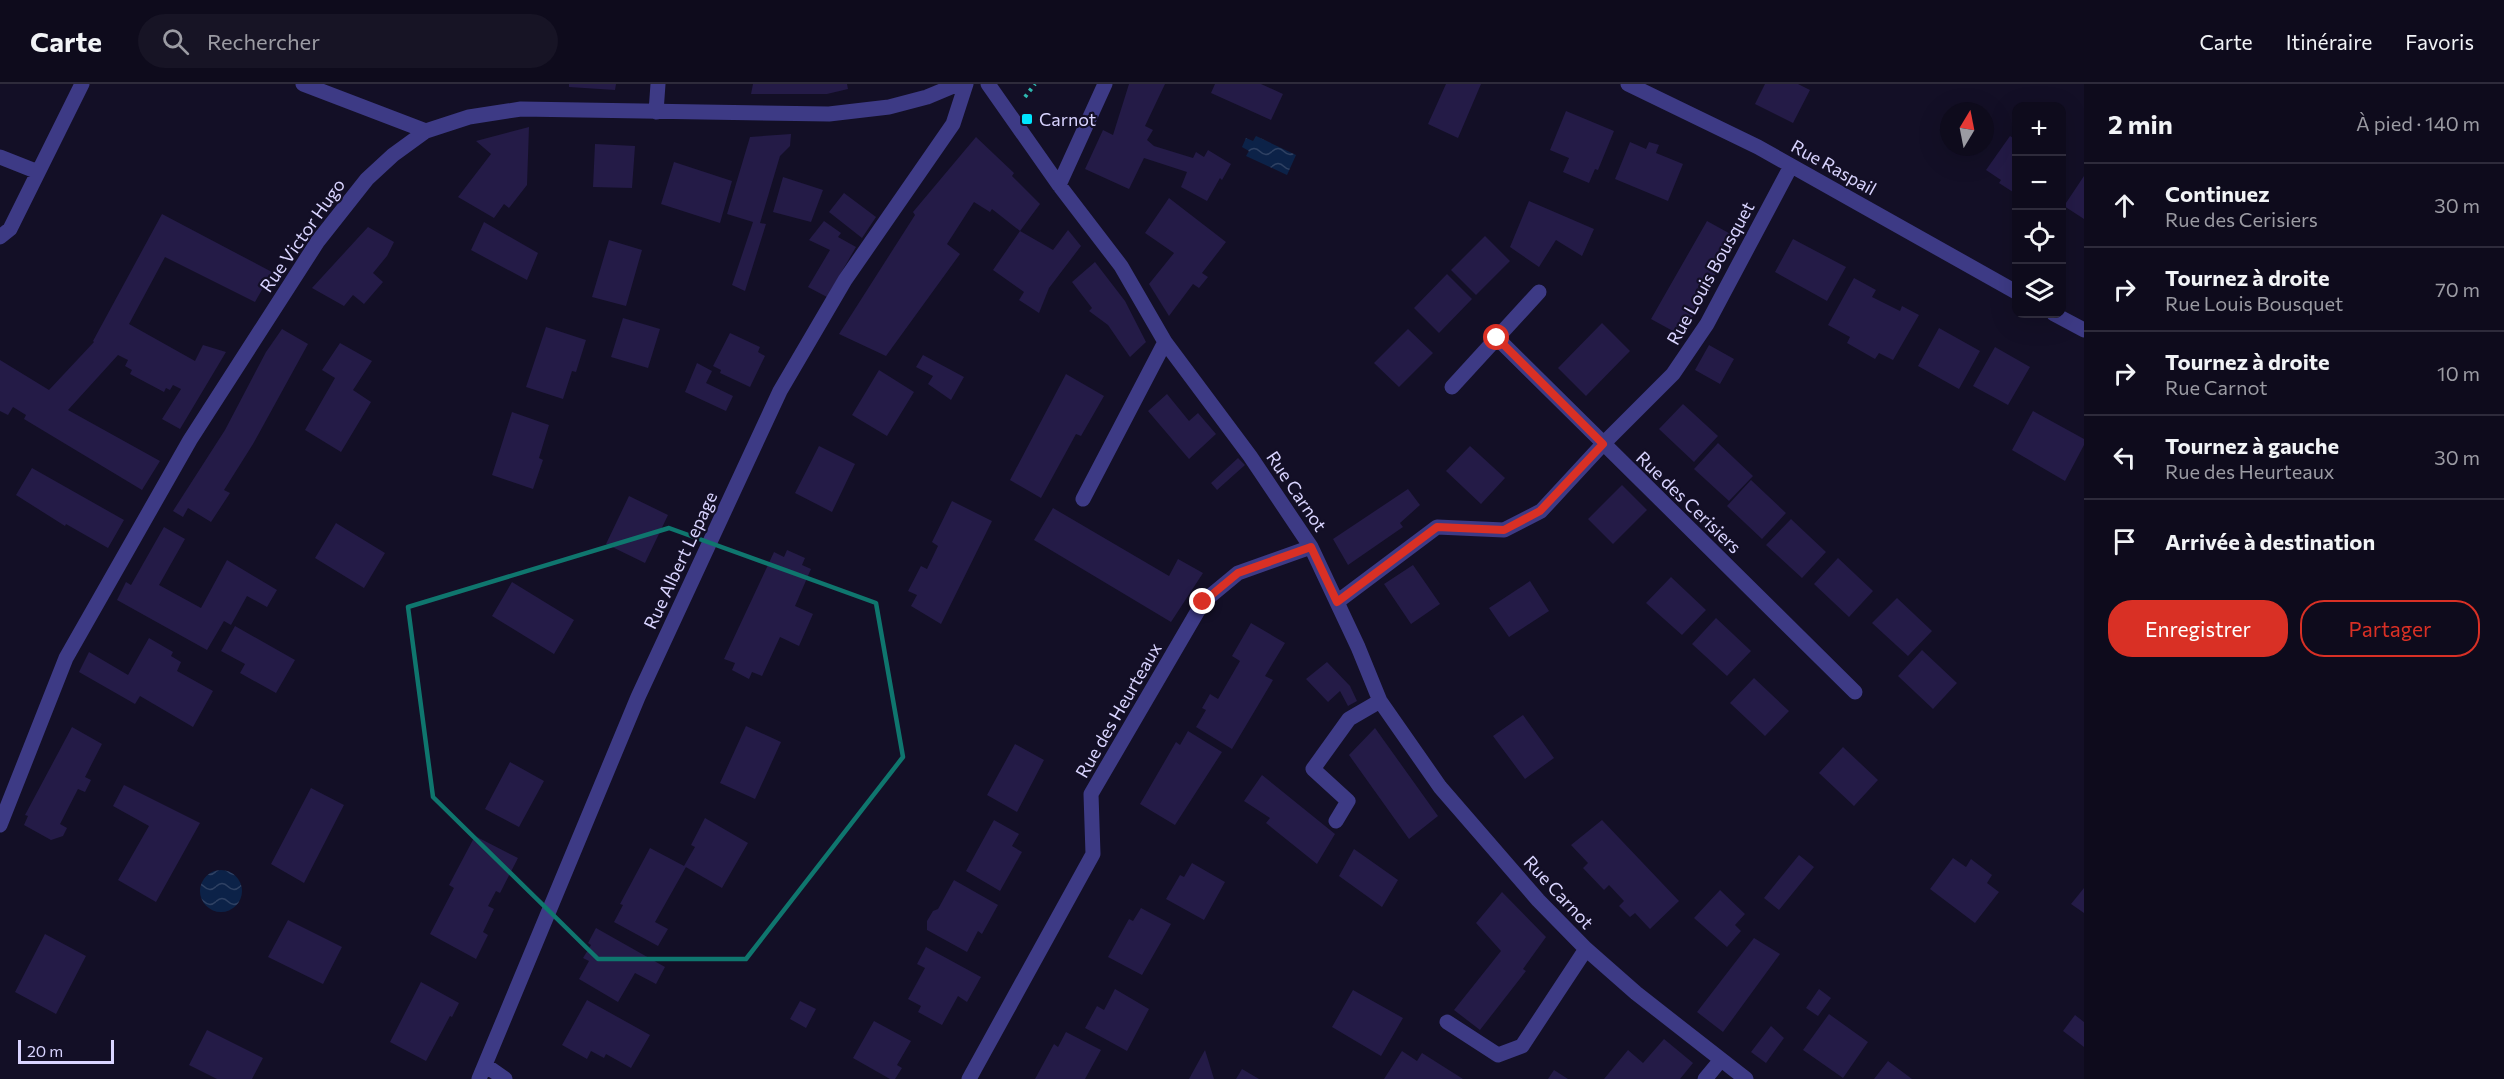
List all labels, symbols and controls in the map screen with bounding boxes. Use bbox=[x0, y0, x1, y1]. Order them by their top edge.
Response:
search box bbox=[138, 14, 558, 68]
text: Carte bbox=[30, 24, 102, 58]
icon: search bbox=[159, 25, 192, 58]
text: Rechercher bbox=[207, 28, 320, 55]
text: Carte bbox=[2199, 29, 2253, 54]
text: Itinéraire bbox=[2286, 29, 2372, 54]
text: Favoris bbox=[2405, 29, 2474, 54]
north arrow bbox=[1940, 102, 1994, 156]
map controls bbox=[2012, 102, 2066, 318]
button: + bbox=[2012, 102, 2066, 156]
place label: Carnot bbox=[1039, 108, 1096, 130]
text: 2 min bbox=[2108, 108, 2173, 139]
text: À pied · 140 m bbox=[2356, 111, 2480, 135]
marker: Carnot bbox=[1020, 112, 1034, 126]
street label: Rue Raspail bbox=[1788, 135, 1880, 199]
button: − bbox=[2012, 156, 2066, 210]
street label: Rue Victor Hugo bbox=[255, 174, 349, 296]
text: Continuez bbox=[2165, 180, 2270, 207]
icon: ahead bbox=[2108, 189, 2141, 222]
text: 30 m bbox=[2434, 193, 2480, 217]
street label: Rue Louis Bousquet bbox=[1662, 198, 1758, 348]
text: Rue des Cerisiers bbox=[2165, 207, 2318, 231]
button: locate bbox=[2012, 210, 2066, 264]
button: layers bbox=[2012, 264, 2066, 318]
text: Tournez à droite bbox=[2165, 264, 2330, 291]
icon: right bbox=[2108, 273, 2141, 306]
text: 70 m bbox=[2435, 277, 2480, 301]
text: Rue Louis Bousquet bbox=[2165, 291, 2343, 315]
route start bbox=[1483, 324, 1509, 350]
text: Tournez à droite bbox=[2165, 348, 2330, 375]
icon: right bbox=[2108, 357, 2141, 390]
text: 10 m bbox=[2437, 361, 2480, 385]
text: Rue Carnot bbox=[2165, 375, 2267, 399]
text: Tournez à gauche bbox=[2165, 432, 2339, 459]
icon: left bbox=[2108, 441, 2141, 474]
text: 30 m bbox=[2434, 445, 2480, 469]
street label: Rue des Cerisiers bbox=[1632, 446, 1746, 558]
street label: Rue Carnot bbox=[1262, 447, 1332, 535]
text: Rue des Heurteaux bbox=[2165, 459, 2334, 483]
street label: Rue Albert Lepage bbox=[639, 488, 721, 632]
icon: arrive bbox=[2108, 525, 2141, 558]
text: Arrivée à destination bbox=[2165, 528, 2375, 555]
route end bbox=[1189, 588, 1215, 614]
button: Enregistrer bbox=[2108, 600, 2288, 657]
button: Partager bbox=[2300, 600, 2480, 657]
street label: Rue des Heurteaux bbox=[1070, 638, 1166, 782]
street label: Rue Carnot bbox=[1520, 851, 1598, 933]
scale bar bbox=[18, 1037, 114, 1064]
text: 20 m bbox=[27, 1041, 63, 1060]

